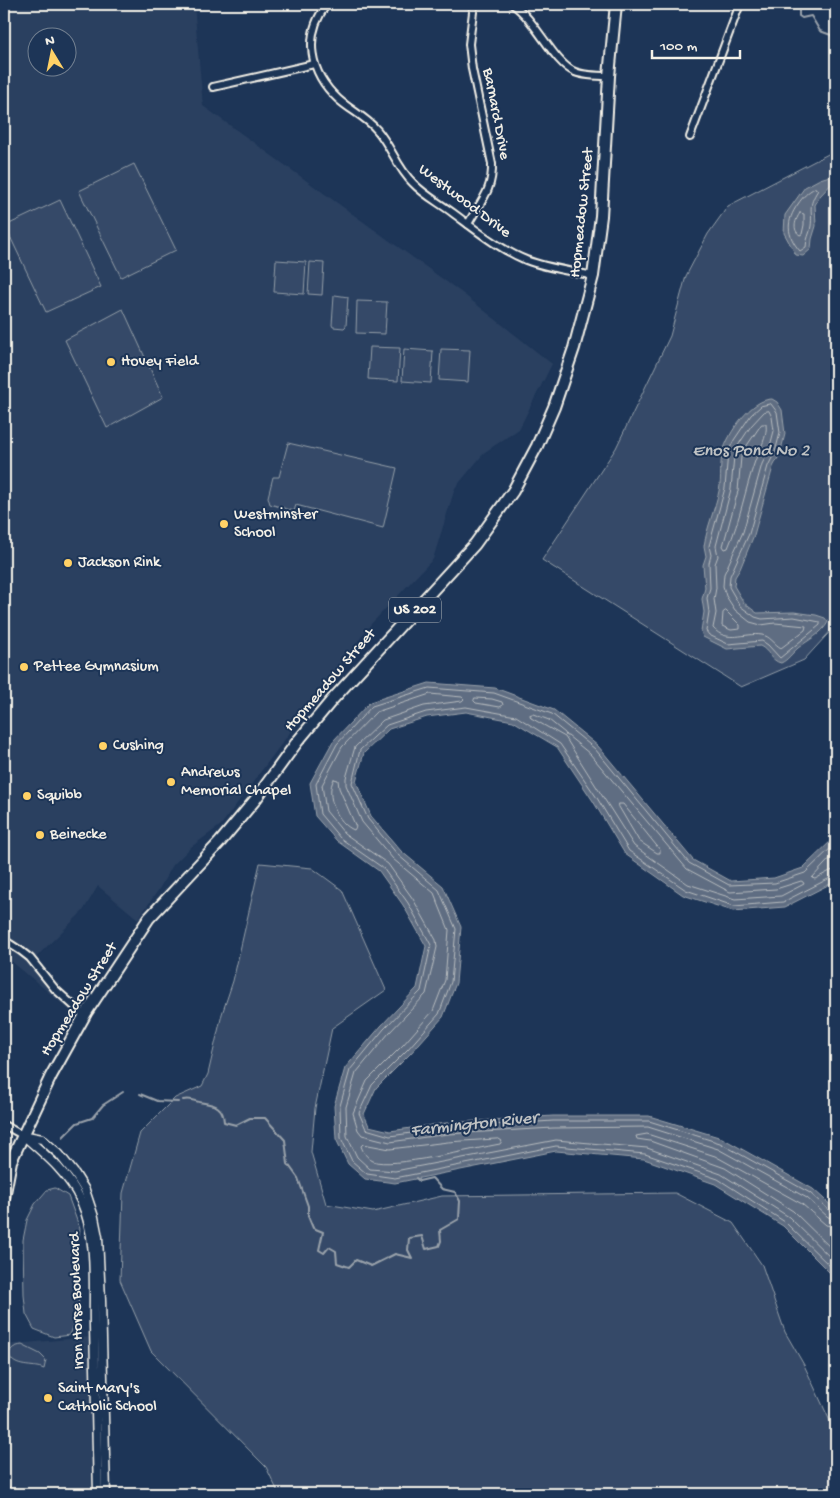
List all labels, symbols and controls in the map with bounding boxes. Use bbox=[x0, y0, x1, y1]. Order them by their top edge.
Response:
north arrow bbox=[28, 28, 78, 78]
scale bar bbox=[652, 28, 740, 60]
text: N bbox=[44, 32, 56, 51]
text: 100 m bbox=[659, 38, 698, 56]
street label: Barnard Drive bbox=[477, 66, 513, 162]
street label: Hopmeadow Street bbox=[567, 146, 599, 279]
street label: Westwood Drive bbox=[414, 161, 515, 244]
place label: Hovey Field bbox=[121, 353, 200, 372]
marker: Hovey Field bbox=[105, 356, 117, 368]
water label: Enos Pond No 2 bbox=[693, 441, 811, 462]
place label: Westminster School bbox=[234, 506, 318, 543]
marker: Westminster School bbox=[218, 518, 230, 530]
place label: Jackson Rink bbox=[78, 554, 162, 573]
marker: Jackson Rink bbox=[62, 557, 74, 569]
road number: US 202 bbox=[389, 598, 441, 622]
street label: Hopmeadow Street bbox=[281, 624, 382, 736]
place label: Pettee Gymnasium bbox=[33, 658, 159, 677]
marker: Pettee Gymnasium bbox=[18, 661, 30, 673]
place label: Cushing bbox=[113, 737, 164, 756]
marker: Cushing bbox=[97, 740, 109, 752]
place label: Andrews Memorial Chapel bbox=[181, 764, 291, 801]
marker: Andrews Memorial Chapel bbox=[165, 776, 177, 788]
place label: Squibb bbox=[37, 787, 82, 806]
marker: Squibb bbox=[21, 790, 33, 802]
place label: Beinecke bbox=[49, 826, 107, 845]
marker: Beinecke bbox=[34, 829, 46, 841]
street label: Hopmeadow Street bbox=[37, 938, 123, 1060]
water label: Farmington River bbox=[410, 1108, 542, 1142]
street label: Iron Horse Boulevard bbox=[66, 1231, 90, 1370]
place label: Saint Mary's Catholic School bbox=[58, 1380, 157, 1417]
marker: Saint Mary's Catholic School bbox=[42, 1392, 54, 1404]

